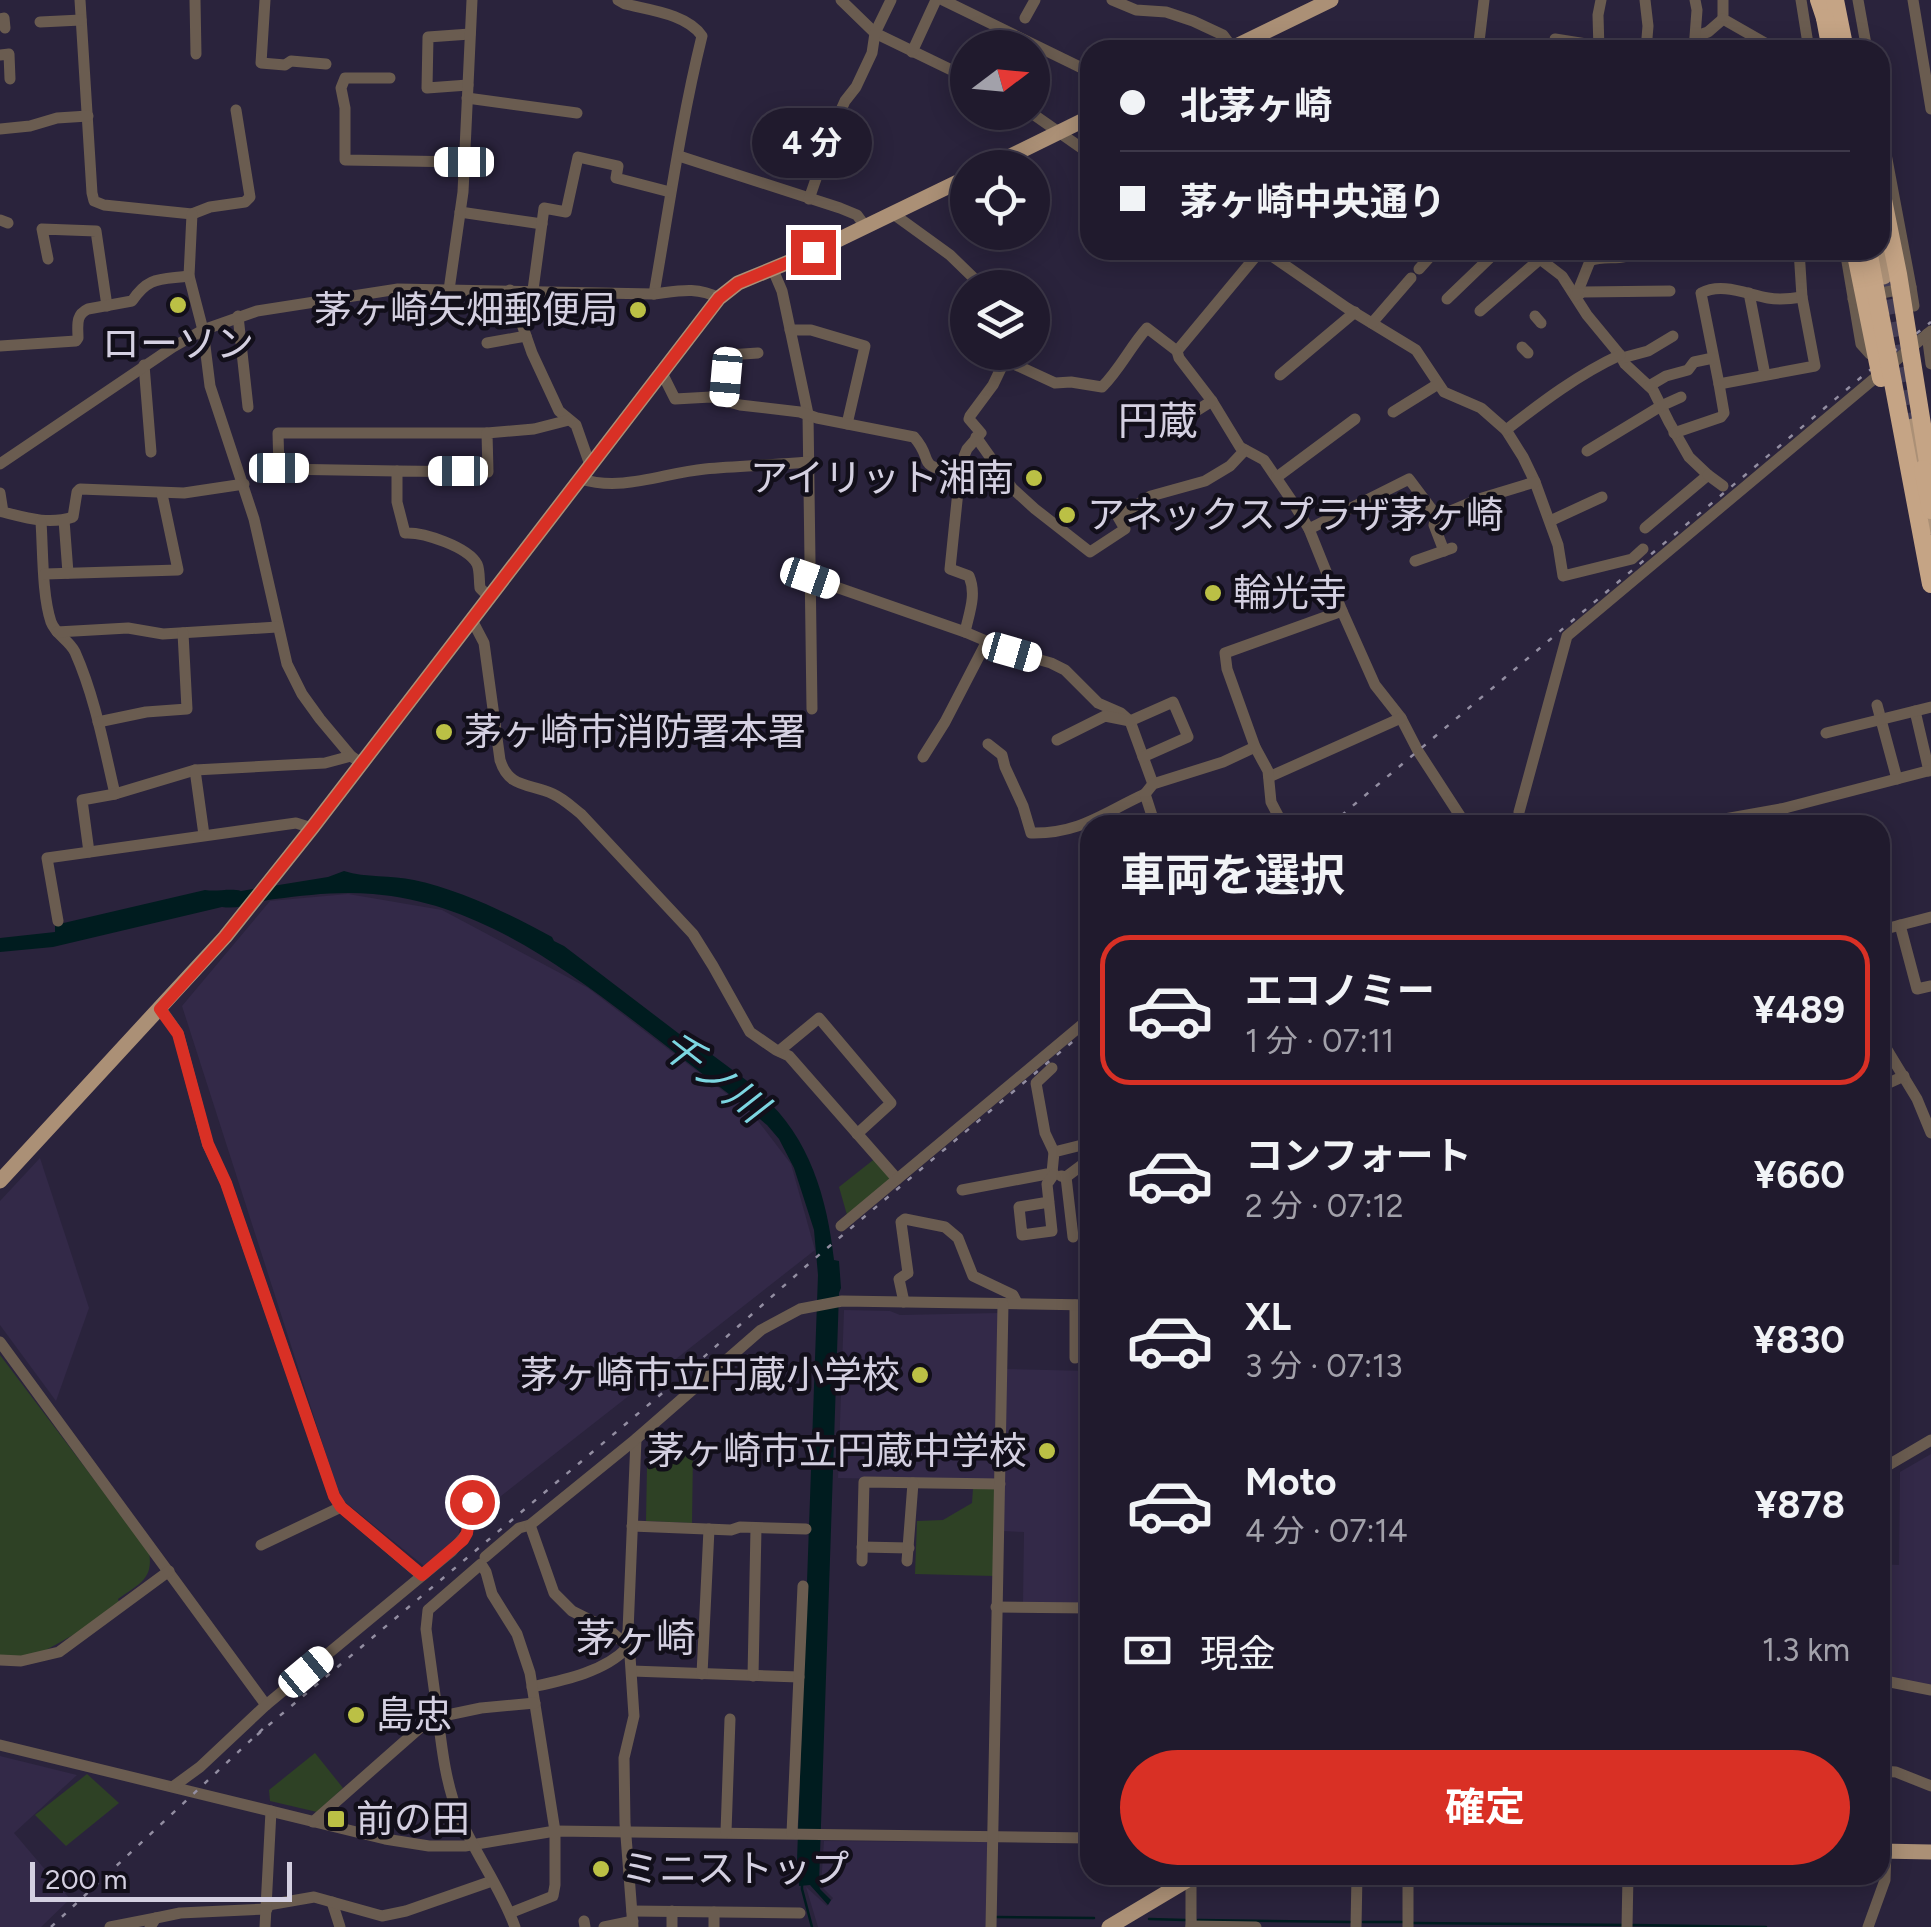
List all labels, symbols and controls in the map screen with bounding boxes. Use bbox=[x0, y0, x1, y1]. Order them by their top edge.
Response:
north arrow bbox=[950, 30, 1050, 130]
map controls bbox=[950, 30, 1050, 370]
text: 北茅ヶ崎 bbox=[1180, 83, 1332, 129]
callout: 4 分 bbox=[753, 107, 873, 177]
text: 4 分 bbox=[782, 124, 842, 162]
car bbox=[434, 147, 494, 177]
button: locate bbox=[950, 150, 1050, 250]
text: 茅ヶ崎中央通り bbox=[1180, 179, 1446, 225]
route end bbox=[791, 230, 836, 275]
button: layers bbox=[950, 270, 1050, 370]
place label: 茅ヶ崎矢畑郵便局 bbox=[314, 287, 618, 333]
marker: ローソン bbox=[167, 294, 189, 316]
marker: 茅ヶ崎矢畑郵便局 bbox=[627, 299, 649, 321]
place label: ローソン bbox=[102, 321, 254, 367]
car bbox=[708, 346, 744, 408]
district label: 円蔵 bbox=[1118, 397, 1198, 445]
car bbox=[249, 453, 309, 483]
place label: アイリット湘南 bbox=[750, 455, 1014, 501]
car bbox=[428, 456, 488, 486]
marker: アイリット湘南 bbox=[1023, 467, 1045, 489]
place label: アネックスプラザ茅ヶ崎 bbox=[1087, 492, 1504, 538]
marker: アネックスプラザ茅ヶ崎 bbox=[1056, 504, 1078, 526]
car bbox=[777, 554, 843, 602]
place label: 輪光寺 bbox=[1233, 570, 1347, 616]
marker: 輪光寺 bbox=[1202, 582, 1224, 604]
car bbox=[979, 629, 1045, 675]
place label: 茅ヶ崎市消防署本署 bbox=[464, 709, 806, 755]
marker: 茅ヶ崎市消防署本署 bbox=[433, 721, 455, 743]
text: 車両を選択 bbox=[1120, 848, 1345, 902]
icon: car bbox=[1125, 965, 1215, 1055]
text: エコノミー bbox=[1245, 968, 1435, 1014]
text: ¥489 bbox=[1753, 987, 1845, 1033]
water label: 千ノ川 bbox=[652, 1020, 779, 1134]
text: 1 分 · 07:11 bbox=[1245, 1022, 1394, 1060]
icon: car bbox=[1125, 1130, 1215, 1220]
text: コンフォート bbox=[1245, 1133, 1472, 1179]
text: ¥660 bbox=[1754, 1152, 1845, 1198]
text: 2 分 · 07:12 bbox=[1245, 1187, 1404, 1225]
text: XL bbox=[1245, 1294, 1291, 1340]
icon: car bbox=[1125, 1295, 1215, 1385]
text: ¥830 bbox=[1753, 1317, 1845, 1363]
text: 3 分 · 07:13 bbox=[1245, 1347, 1403, 1385]
place label: 茅ヶ崎市立円蔵小学校 bbox=[520, 1352, 900, 1398]
marker: 茅ヶ崎市立円蔵小学校 bbox=[909, 1364, 931, 1386]
place label: 茅ヶ崎市立円蔵中学校 bbox=[647, 1428, 1027, 1474]
marker: 茅ヶ崎市立円蔵中学校 bbox=[1036, 1440, 1058, 1462]
text: Moto bbox=[1245, 1459, 1337, 1505]
icon: car bbox=[1125, 1460, 1215, 1550]
route start bbox=[450, 1480, 495, 1525]
text: ¥878 bbox=[1755, 1482, 1845, 1528]
text: 4 分 · 07:14 bbox=[1245, 1512, 1408, 1550]
district label: 茅ヶ崎 bbox=[576, 1614, 696, 1662]
icon: cash bbox=[1120, 1623, 1175, 1678]
text: 現金 bbox=[1200, 1631, 1276, 1677]
text: 1.3 km bbox=[1762, 1631, 1850, 1669]
car bbox=[273, 1641, 339, 1703]
place label: 島忠 bbox=[376, 1692, 452, 1738]
marker: 島忠 bbox=[345, 1704, 367, 1726]
button: 確定 bbox=[1120, 1750, 1850, 1865]
place label: 前の田 bbox=[356, 1796, 470, 1842]
marker: 前の田 bbox=[325, 1808, 347, 1830]
place label: ミニストップ bbox=[621, 1846, 849, 1892]
scale bar bbox=[30, 1857, 292, 1902]
marker: ミニストップ bbox=[590, 1858, 612, 1880]
text: 200 m bbox=[45, 1862, 127, 1896]

